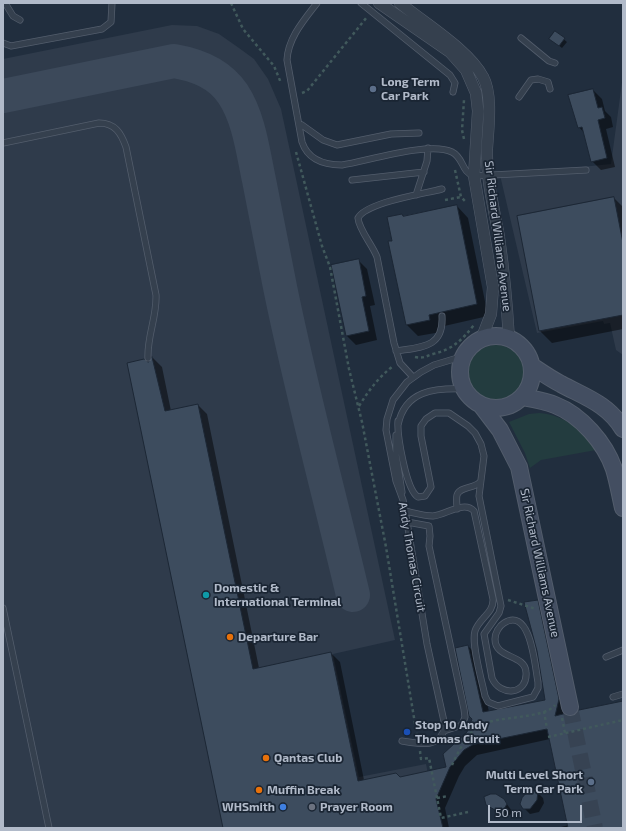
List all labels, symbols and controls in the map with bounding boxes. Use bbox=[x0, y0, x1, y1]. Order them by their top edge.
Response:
place label: Long Term Car Park bbox=[381, 75, 440, 103]
marker: Long Term Car Park bbox=[368, 84, 378, 94]
street label: Sir Richard Williams Avenue bbox=[482, 160, 514, 312]
street label: Sir Richard Williams Avenue bbox=[517, 487, 563, 639]
street label: Andy Thomas Circuit bbox=[395, 501, 429, 613]
place label: Domestic & International Terminal bbox=[214, 581, 341, 609]
marker: Domestic & International Terminal bbox=[201, 590, 211, 600]
place label: Departure Bar bbox=[238, 630, 318, 644]
marker: Departure Bar bbox=[225, 632, 235, 642]
place label: Stop 10 Andy Thomas Circuit bbox=[415, 718, 500, 746]
marker: Stop 10 Andy Thomas Circuit bbox=[402, 727, 412, 737]
place label: Qantas Club bbox=[274, 751, 342, 765]
marker: Qantas Club bbox=[261, 753, 271, 763]
place label: Multi Level Short Term Car Park bbox=[486, 768, 583, 796]
marker: Multi Level Short Term Car Park bbox=[586, 777, 596, 787]
place label: Muffin Break bbox=[267, 783, 340, 797]
marker: Muffin Break bbox=[254, 785, 264, 795]
scale bar bbox=[490, 797, 584, 823]
place label: WHSmith bbox=[222, 800, 275, 814]
place label: Prayer Room bbox=[320, 800, 393, 814]
marker: WHSmith bbox=[278, 802, 288, 812]
marker: Prayer Room bbox=[307, 802, 317, 812]
text: 50 m bbox=[495, 805, 522, 819]

